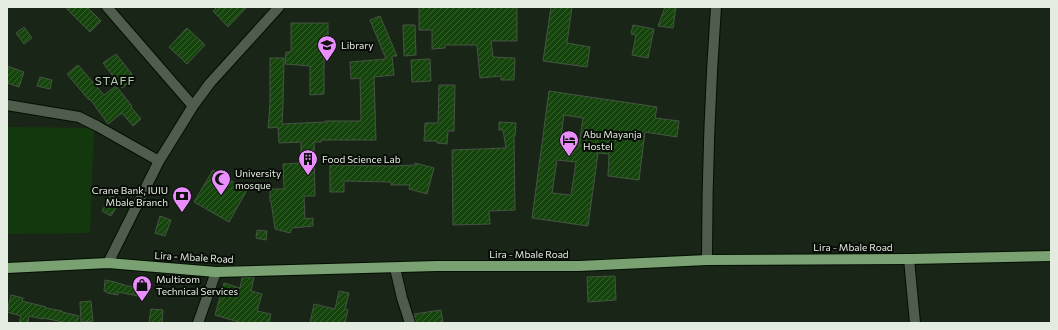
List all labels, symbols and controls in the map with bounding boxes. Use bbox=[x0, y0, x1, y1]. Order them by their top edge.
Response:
school or university icon: Library bbox=[316, 34, 338, 62]
place label: Library bbox=[341, 39, 374, 51]
district label: STAFF bbox=[95, 73, 135, 87]
place label: Abu Mayanja Hostel bbox=[583, 128, 642, 152]
hotel icon: Abu Mayanja Hostel bbox=[558, 129, 580, 157]
building icon: Food Science Lab bbox=[297, 148, 319, 176]
place label: Food Science Lab bbox=[322, 153, 401, 165]
place label: University mosque bbox=[235, 167, 281, 191]
mosque icon: University mosque bbox=[210, 168, 232, 196]
place label: Crane Bank, IUIU Mbale Branch bbox=[92, 184, 168, 208]
bank icon: Crane Bank, IUIU Mbale Branch bbox=[171, 185, 193, 213]
street label: Lira - Mbale Road bbox=[813, 241, 893, 253]
street label: Lira - Mbale Road bbox=[489, 248, 569, 260]
street label: Lira - Mbale Road bbox=[154, 249, 234, 265]
place label: Multicom Technical Services bbox=[156, 273, 239, 297]
shop icon: Multicom Technical Services bbox=[131, 274, 153, 302]

